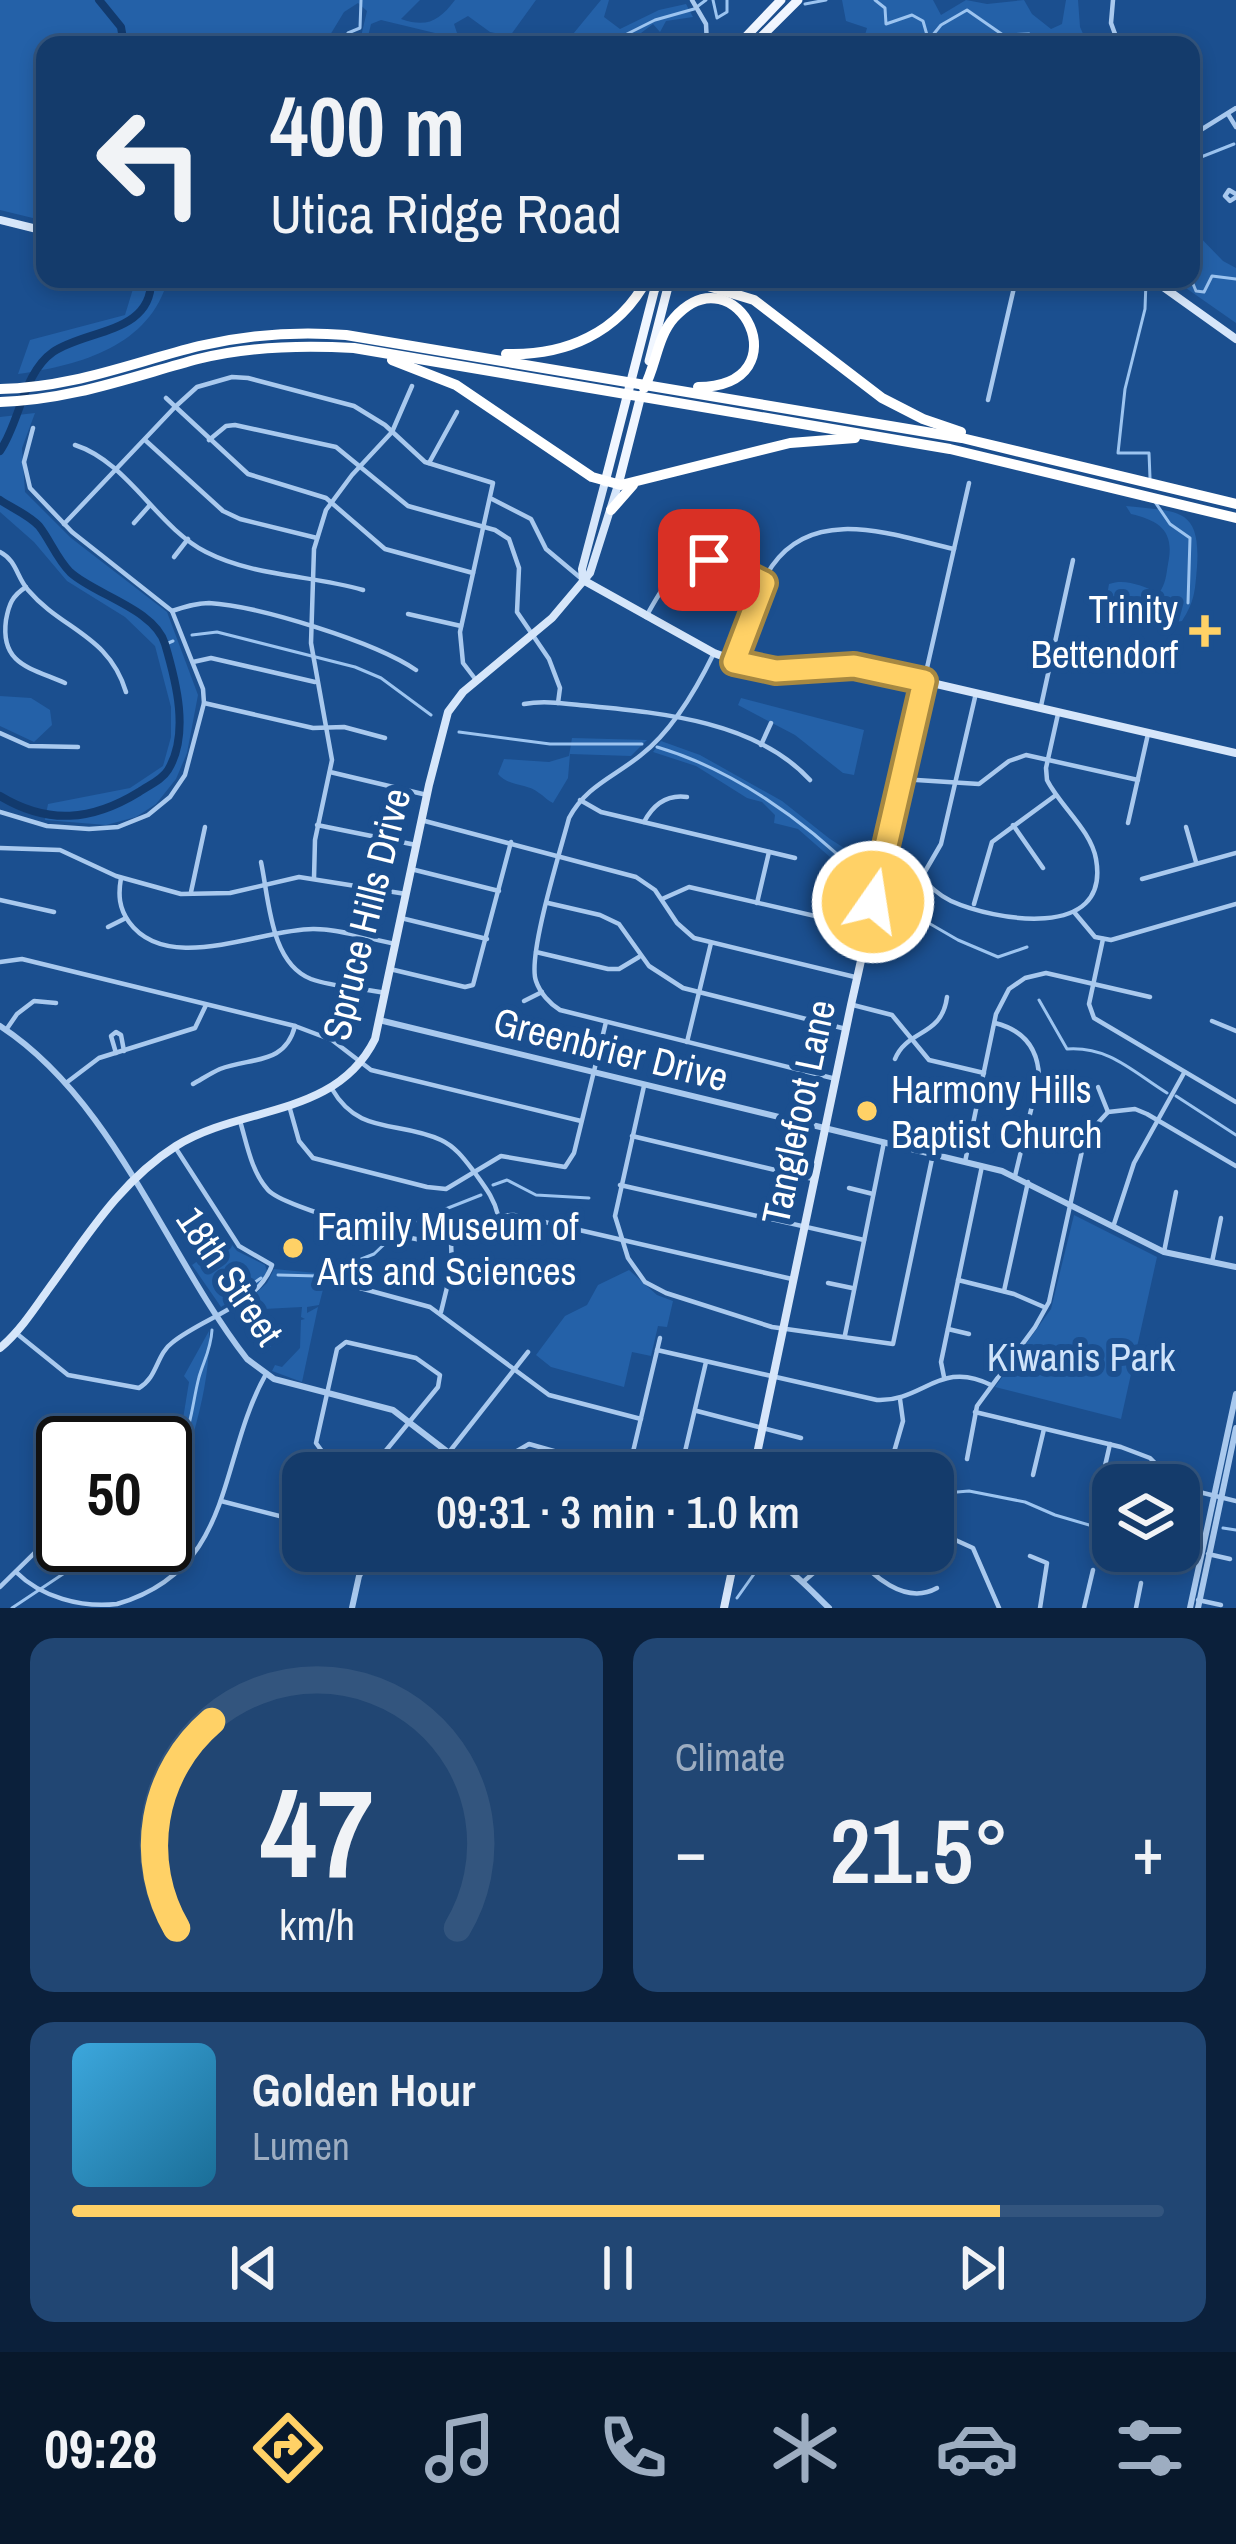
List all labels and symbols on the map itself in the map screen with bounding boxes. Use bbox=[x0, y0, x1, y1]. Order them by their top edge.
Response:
pin bbox=[658, 509, 760, 611]
place label: Trinity Bettendorf bbox=[1030, 583, 1178, 680]
marker: Trinity Bettendorf bbox=[1189, 615, 1221, 647]
street label: Spruce Hills Drive bbox=[310, 783, 422, 1045]
position arrow bbox=[810, 839, 936, 965]
street label: Greenbrier Drive bbox=[488, 995, 734, 1103]
street label: Tanglefoot Lane bbox=[749, 995, 847, 1229]
place label: Harmony Hills Baptist Church bbox=[891, 1063, 1103, 1160]
marker: Harmony Hills Baptist Church bbox=[854, 1098, 880, 1124]
street label: 18th Street bbox=[165, 1197, 295, 1355]
place label: Family Museum of Arts and Sciences bbox=[316, 1200, 579, 1297]
marker: Family Museum of Arts and Sciences bbox=[280, 1235, 306, 1261]
park label: Kiwanis Park bbox=[987, 1331, 1176, 1383]
speed limit sign: 50 bbox=[36, 1416, 192, 1572]

